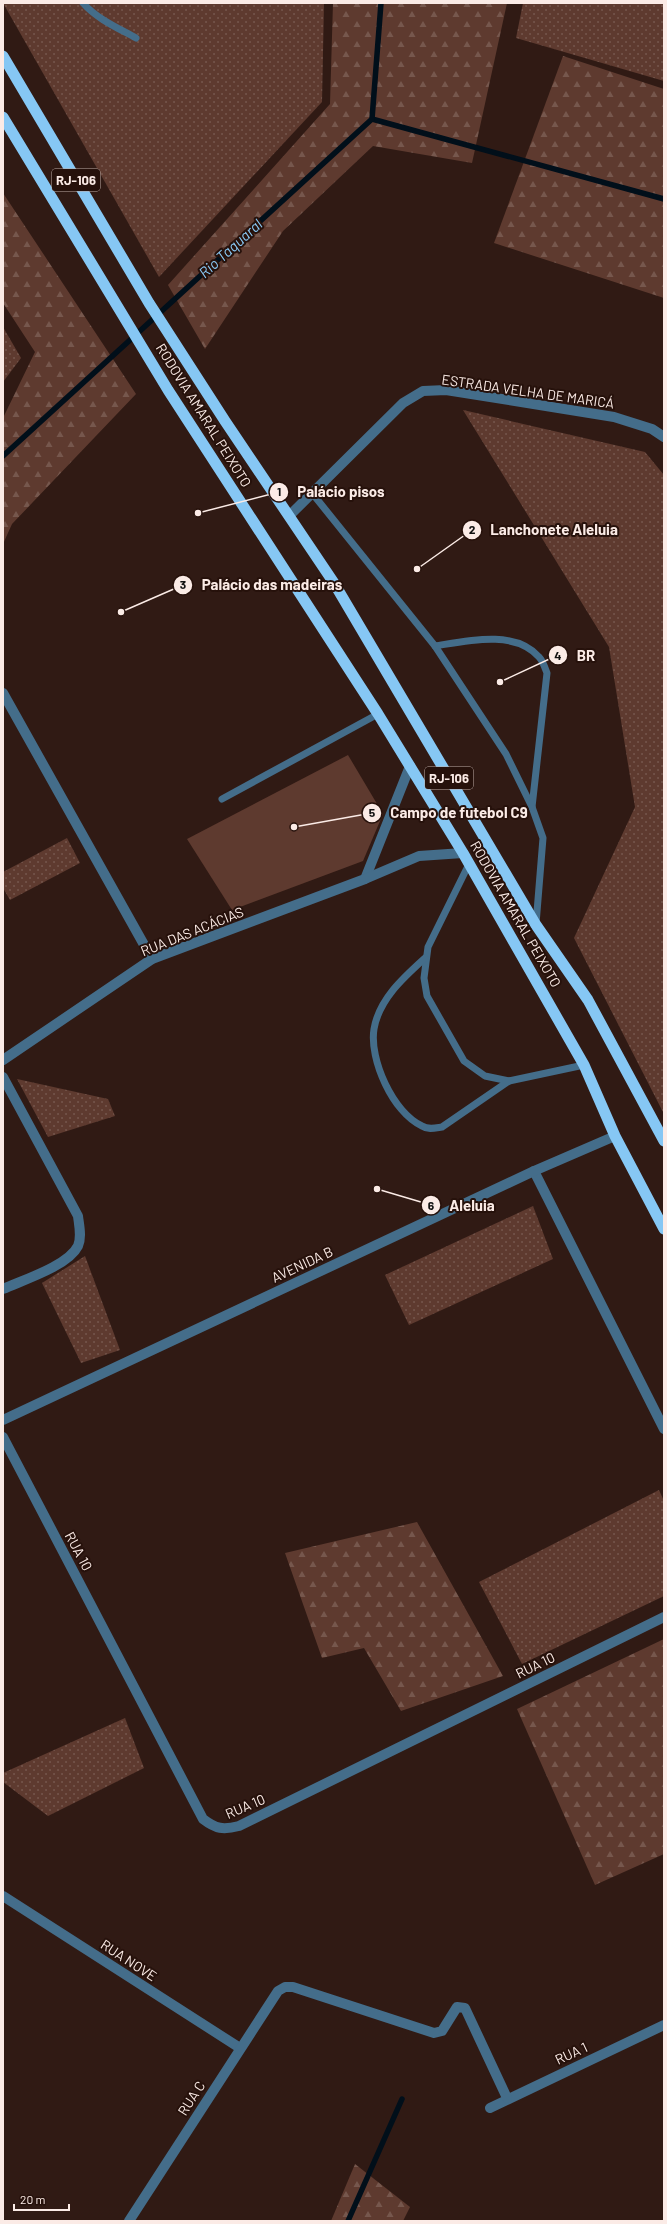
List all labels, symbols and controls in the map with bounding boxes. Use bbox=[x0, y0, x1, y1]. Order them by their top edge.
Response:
road number: RJ-106 bbox=[52, 169, 100, 191]
water label: Rio Taquaral bbox=[195, 214, 266, 281]
street label: RODOVIA AMARAL PEIXOTO bbox=[153, 340, 255, 490]
street label: ESTRADA VELHA DE MARICÁ bbox=[441, 370, 616, 412]
callout: Palácio pisos bbox=[269, 478, 392, 505]
text: Palácio pisos bbox=[297, 482, 385, 500]
text: 1 bbox=[277, 484, 281, 498]
callout: Lanchonete Aleluia bbox=[462, 516, 626, 543]
text: Lanchonete Aleluia bbox=[490, 520, 618, 538]
text: 2 bbox=[469, 522, 476, 536]
callout: Palácio das madeiras bbox=[173, 572, 350, 599]
text: Palácio das madeiras bbox=[202, 575, 343, 593]
text: 3 bbox=[180, 577, 186, 591]
callout: BR bbox=[548, 642, 603, 669]
text: BR bbox=[577, 646, 595, 664]
text: 4 bbox=[554, 648, 562, 662]
road number: RJ-106 bbox=[425, 767, 473, 789]
callout: Campo de futebol C9 bbox=[362, 799, 535, 826]
text: Campo de futebol C9 bbox=[390, 803, 528, 821]
text: 5 bbox=[369, 805, 376, 819]
street label: RODOVIA AMARAL PEIXOTO bbox=[467, 838, 565, 990]
street label: RUA DAS ACÁCIAS bbox=[138, 903, 246, 959]
callout: Aleluia bbox=[421, 1192, 502, 1219]
text: Aleluia bbox=[449, 1196, 495, 1214]
text: 6 bbox=[428, 1198, 435, 1212]
street label: AVENIDA B bbox=[269, 1242, 335, 1286]
street label: RUA 10 bbox=[62, 1529, 96, 1573]
street label: RUA 10 bbox=[513, 1648, 557, 1682]
street label: RUA 10 bbox=[223, 1790, 267, 1822]
street label: RUA NOVE bbox=[98, 1936, 160, 1984]
street label: RUA 1 bbox=[552, 2038, 590, 2068]
street label: RUA C bbox=[174, 2078, 208, 2118]
scale bar bbox=[14, 2186, 69, 2212]
text: 20 m bbox=[20, 2192, 46, 2206]

